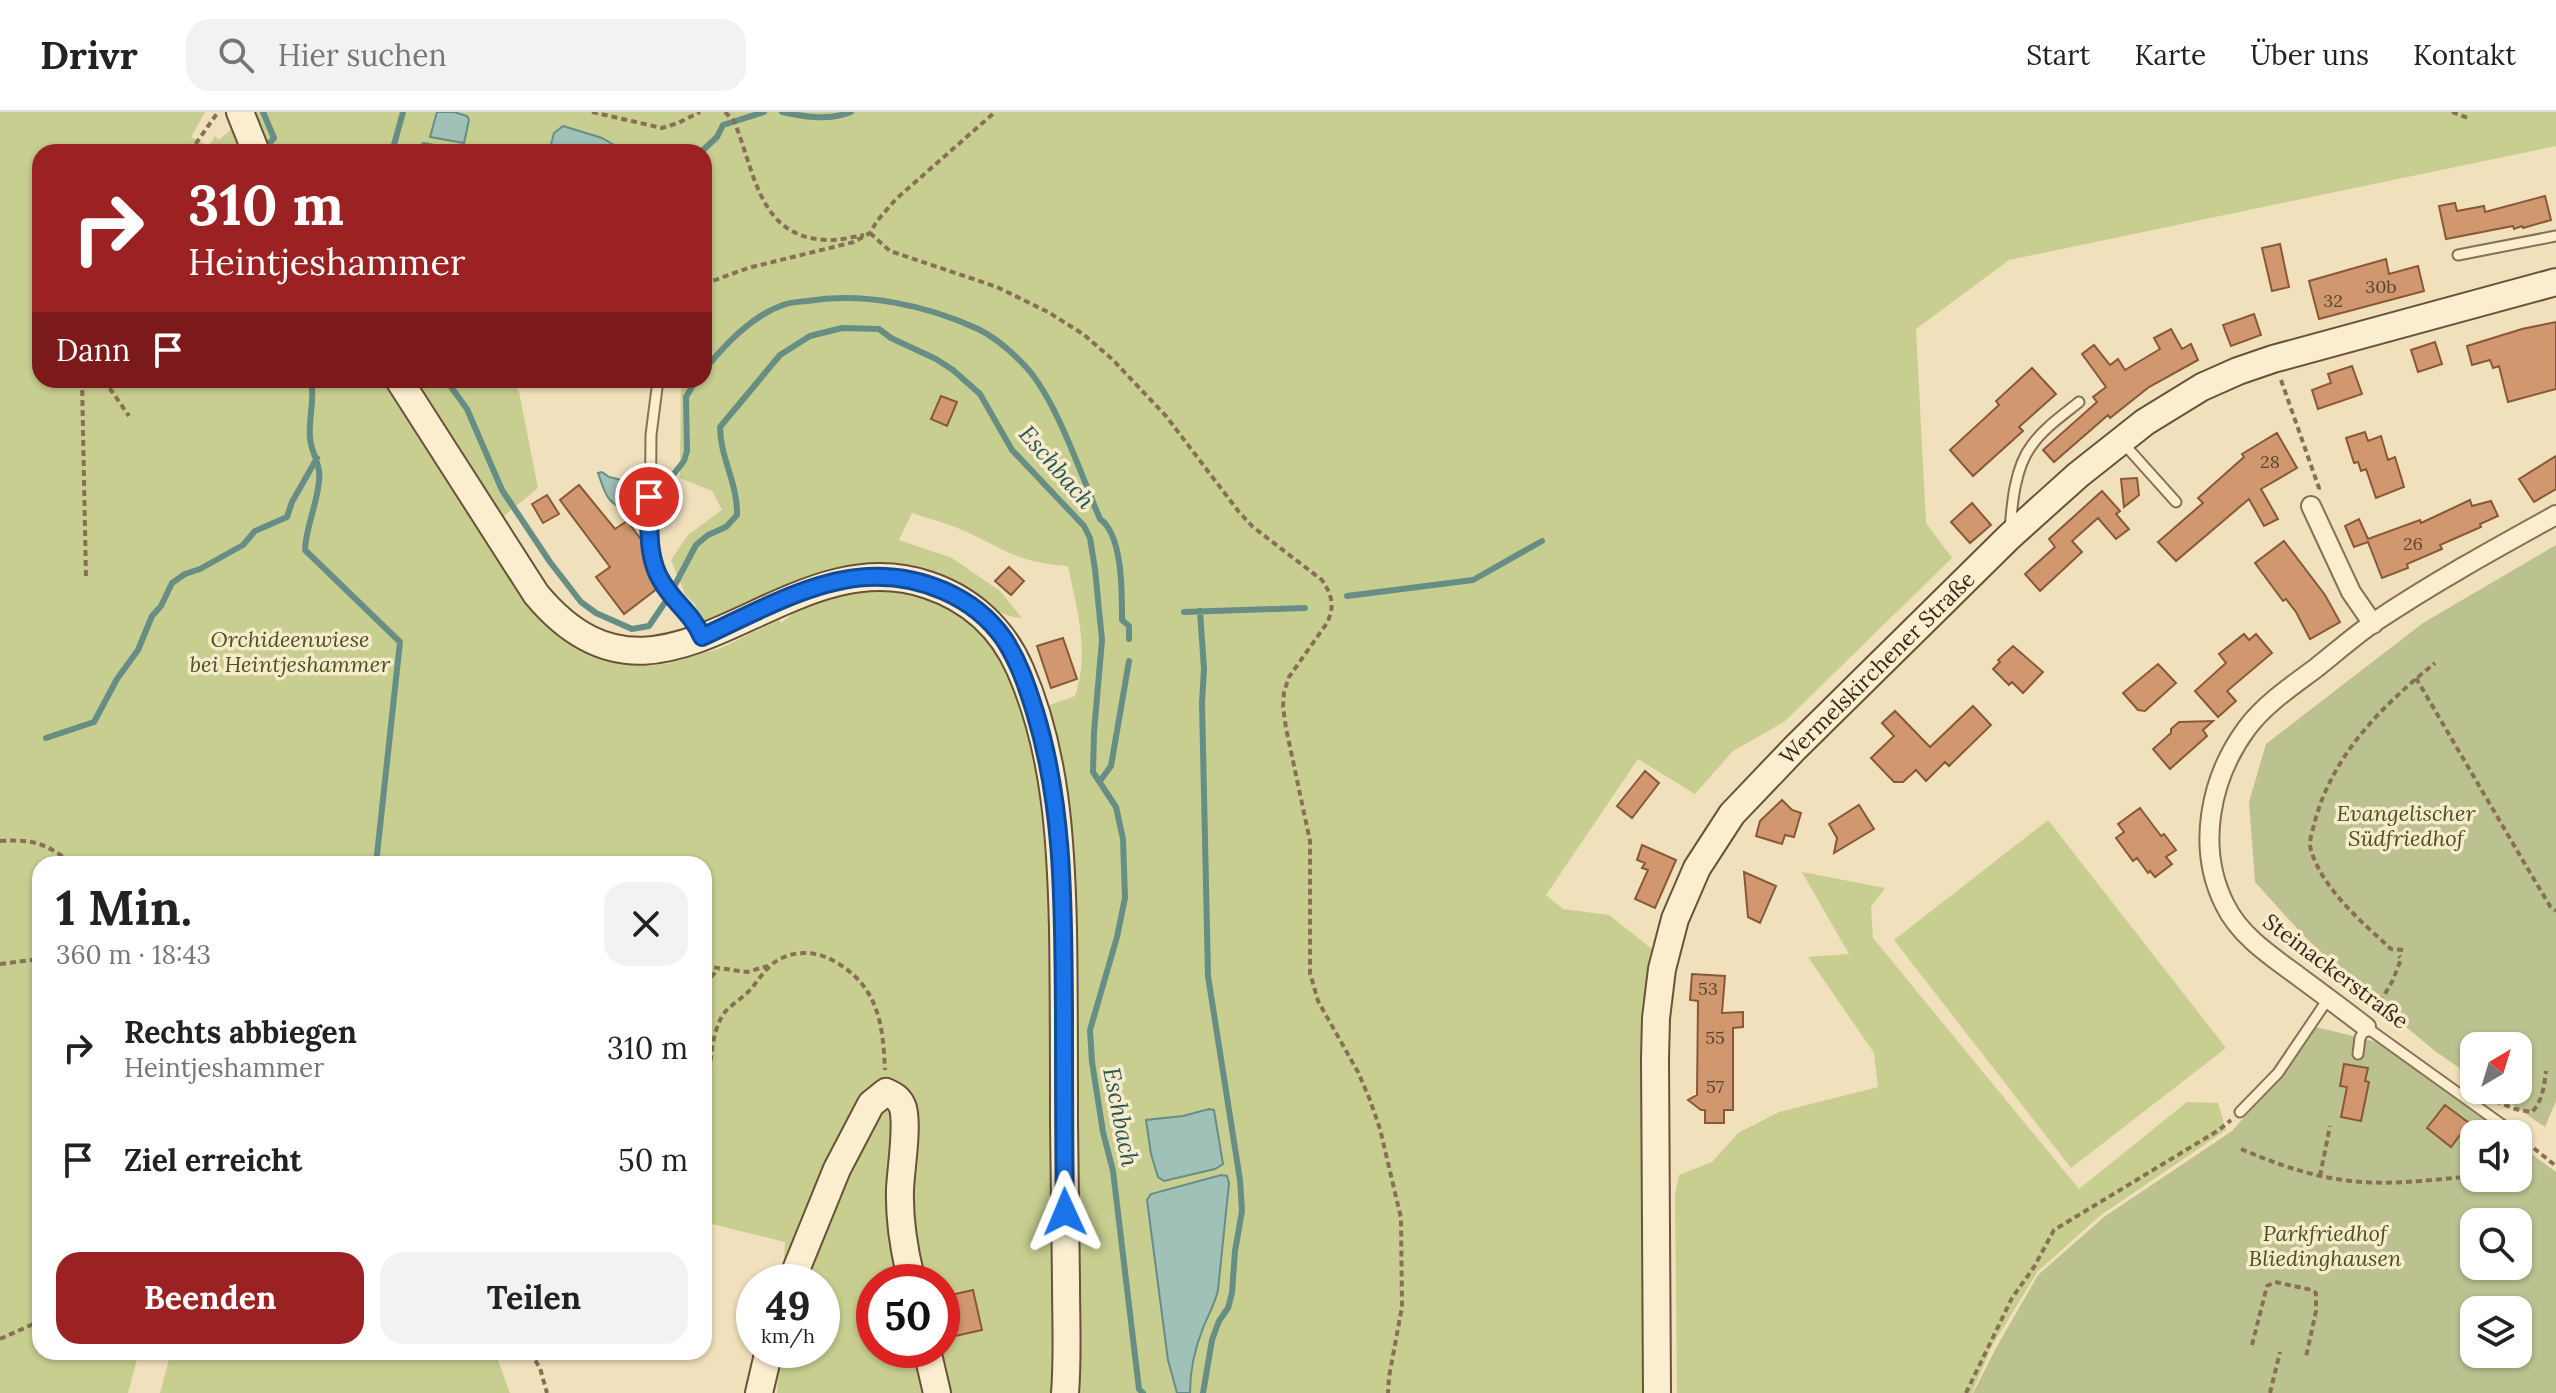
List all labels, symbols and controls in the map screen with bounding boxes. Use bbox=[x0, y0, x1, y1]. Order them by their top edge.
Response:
search box bbox=[186, 19, 746, 91]
text: Drivr bbox=[40, 31, 138, 79]
icon: search bbox=[214, 33, 258, 77]
text: Hier suchen bbox=[278, 36, 447, 74]
text: Start bbox=[2026, 37, 2090, 73]
text: Karte bbox=[2134, 37, 2206, 73]
text: Über uns bbox=[2250, 37, 2369, 73]
text: Kontakt bbox=[2413, 37, 2516, 73]
text: 310 m bbox=[188, 169, 344, 240]
icon: right bbox=[56, 176, 160, 280]
text: Heintjeshammer bbox=[188, 239, 466, 285]
house number: 30b bbox=[2365, 275, 2397, 298]
house number: 32 bbox=[2323, 289, 2343, 312]
icon: arrive bbox=[146, 328, 190, 372]
text: Dann bbox=[56, 331, 130, 369]
water label: Eschbach bbox=[1012, 419, 1102, 515]
house number: 28 bbox=[2260, 450, 2280, 473]
pin bbox=[615, 463, 683, 531]
icon: arrive bbox=[627, 475, 671, 519]
house number: 26 bbox=[2403, 532, 2423, 555]
street label: Wermelskirchener Straße bbox=[1773, 565, 1981, 770]
park label: Orchideenwiese bei Heintjeshammer bbox=[190, 625, 391, 678]
park label: Evangelischer Südfriedhof bbox=[2337, 799, 2476, 852]
text: 1 Min. bbox=[56, 877, 192, 938]
button: close bbox=[604, 882, 688, 966]
street label: Steinackerstraße bbox=[2258, 907, 2414, 1035]
text: 360 m · 18:43 bbox=[56, 938, 211, 971]
house number: 53 bbox=[1698, 977, 1718, 1000]
text: Rechts abbiegen bbox=[124, 1013, 357, 1051]
icon: right bbox=[56, 1026, 100, 1070]
house number: 55 bbox=[1705, 1026, 1725, 1049]
text: 310 m bbox=[607, 1029, 688, 1067]
north arrow bbox=[2460, 1032, 2532, 1104]
map controls bbox=[2460, 1032, 2532, 1368]
text: Heintjeshammer bbox=[124, 1051, 324, 1084]
water label: Eschbach bbox=[1096, 1065, 1146, 1170]
house number: 57 bbox=[1706, 1075, 1724, 1098]
button: sound bbox=[2460, 1120, 2532, 1192]
icon: arrive bbox=[56, 1138, 100, 1182]
text: Ziel erreicht bbox=[124, 1141, 302, 1179]
text: 50 m bbox=[618, 1141, 688, 1179]
position arrow bbox=[1023, 1170, 1107, 1254]
button: search bbox=[2460, 1208, 2532, 1280]
park label: Parkfriedhof Bliedinghausen bbox=[2249, 1219, 2402, 1272]
button: Beenden bbox=[56, 1252, 364, 1344]
button: Teilen bbox=[380, 1252, 688, 1344]
speed limit sign: 50 bbox=[856, 1264, 960, 1368]
text: 49 bbox=[766, 1280, 810, 1331]
button: layers bbox=[2460, 1296, 2532, 1368]
text: km/h bbox=[761, 1323, 815, 1348]

